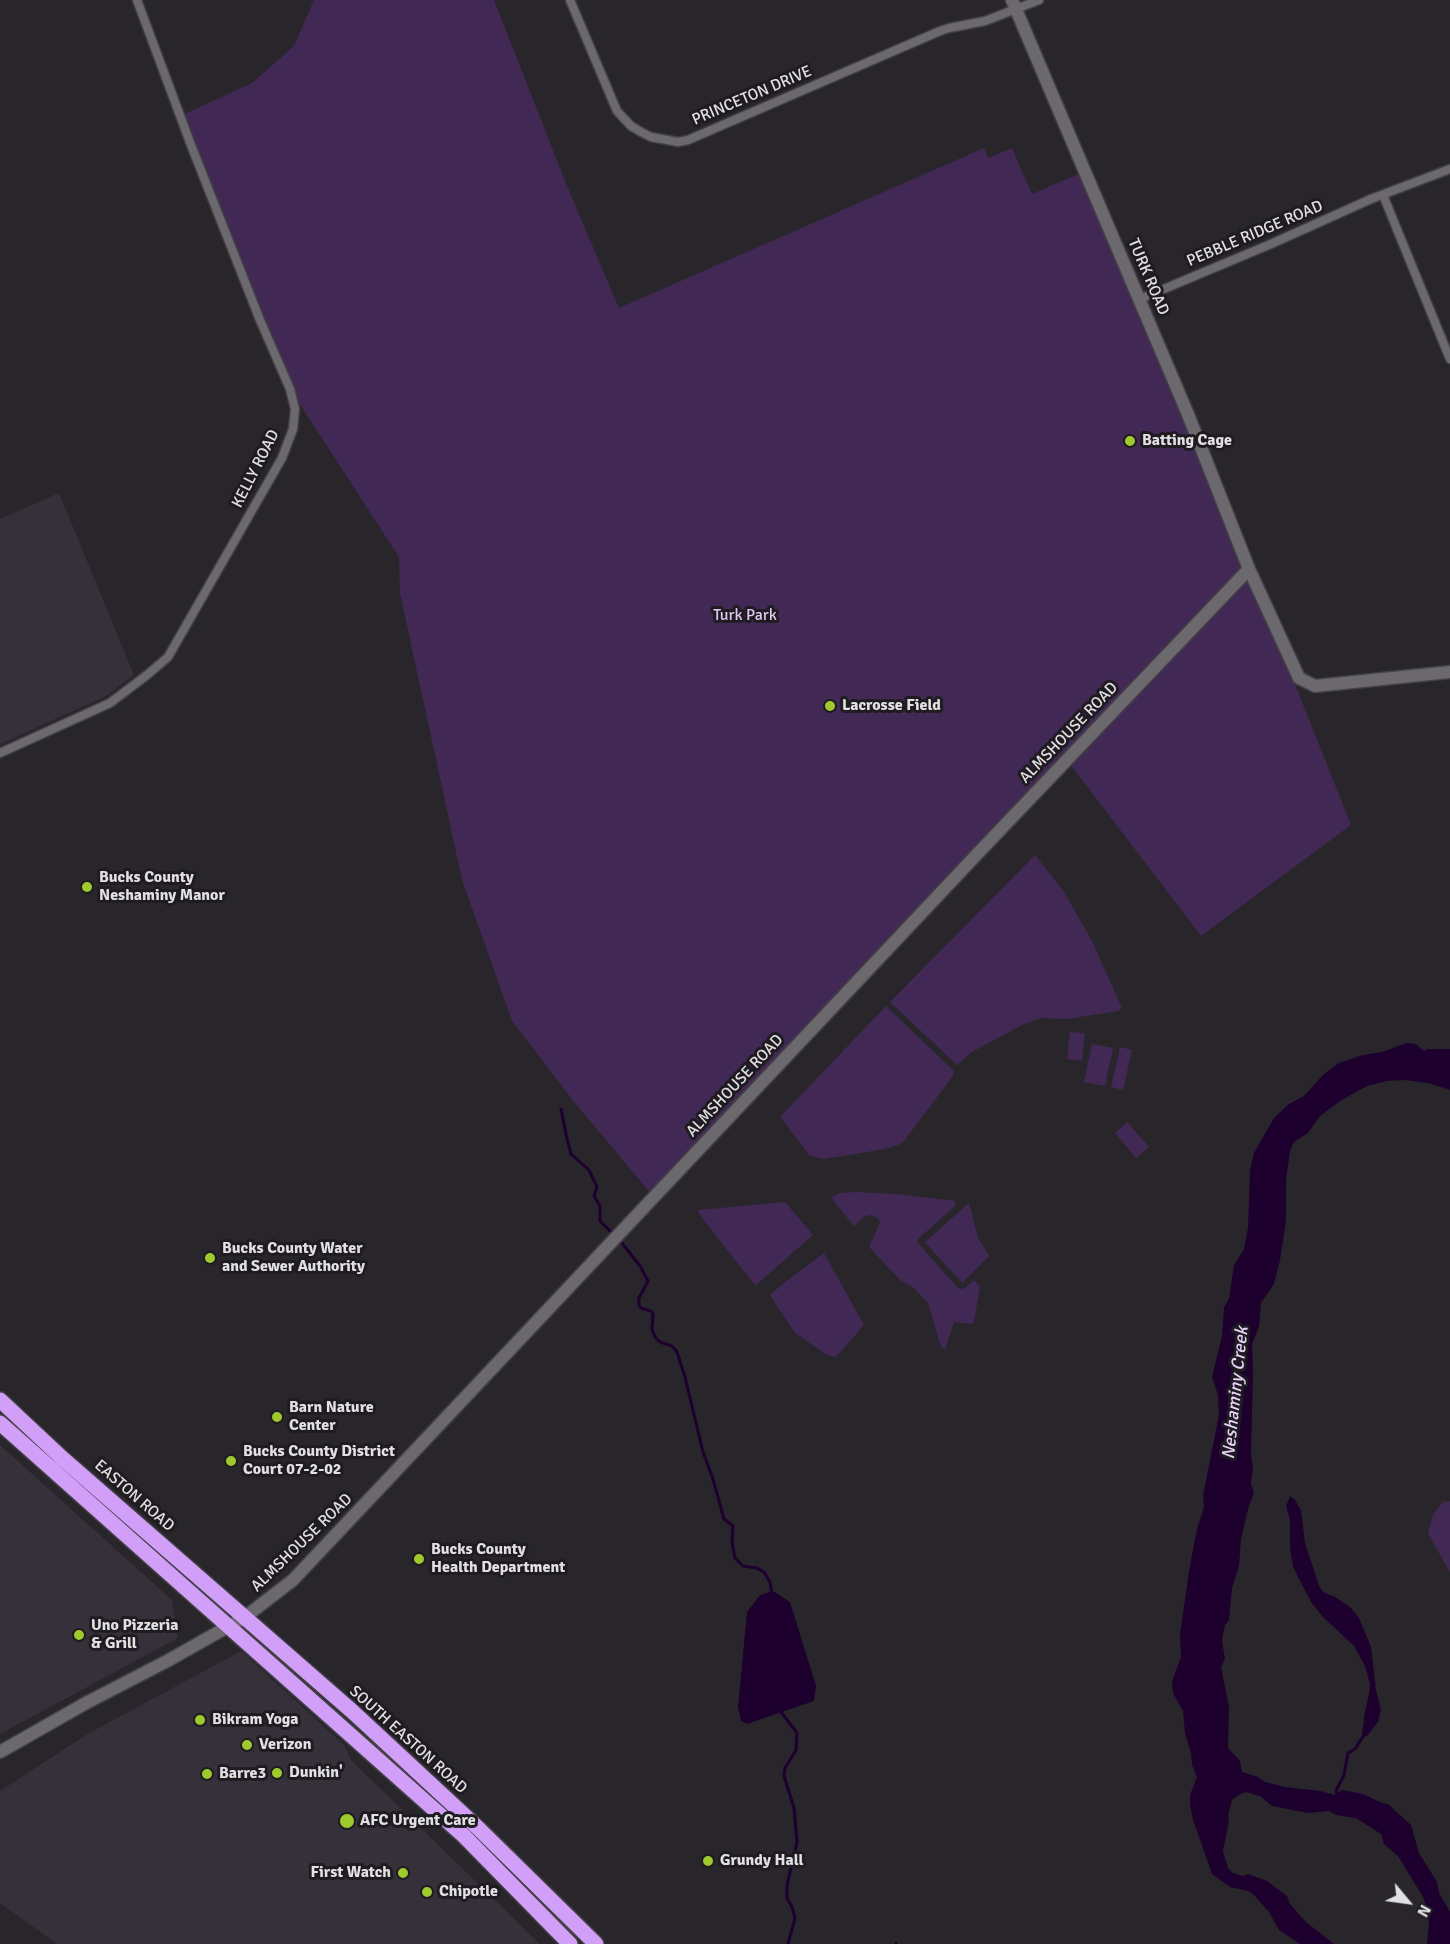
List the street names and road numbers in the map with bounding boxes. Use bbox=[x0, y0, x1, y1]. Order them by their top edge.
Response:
street label: PRINCETON DRIVE bbox=[689, 62, 815, 130]
street label: PEBBLE RIDGE ROAD bbox=[1184, 197, 1326, 271]
street label: TURK ROAD bbox=[1123, 236, 1173, 318]
street label: KELLY ROAD bbox=[228, 427, 284, 511]
street label: ALMSHOUSE ROAD bbox=[1016, 678, 1122, 788]
street label: ALMSHOUSE ROAD bbox=[683, 1031, 787, 1141]
street label: EASTON ROAD bbox=[90, 1456, 178, 1536]
street label: ALMSHOUSE ROAD bbox=[247, 1490, 357, 1596]
street label: SOUTH EASTON ROAD bbox=[345, 1682, 471, 1798]

